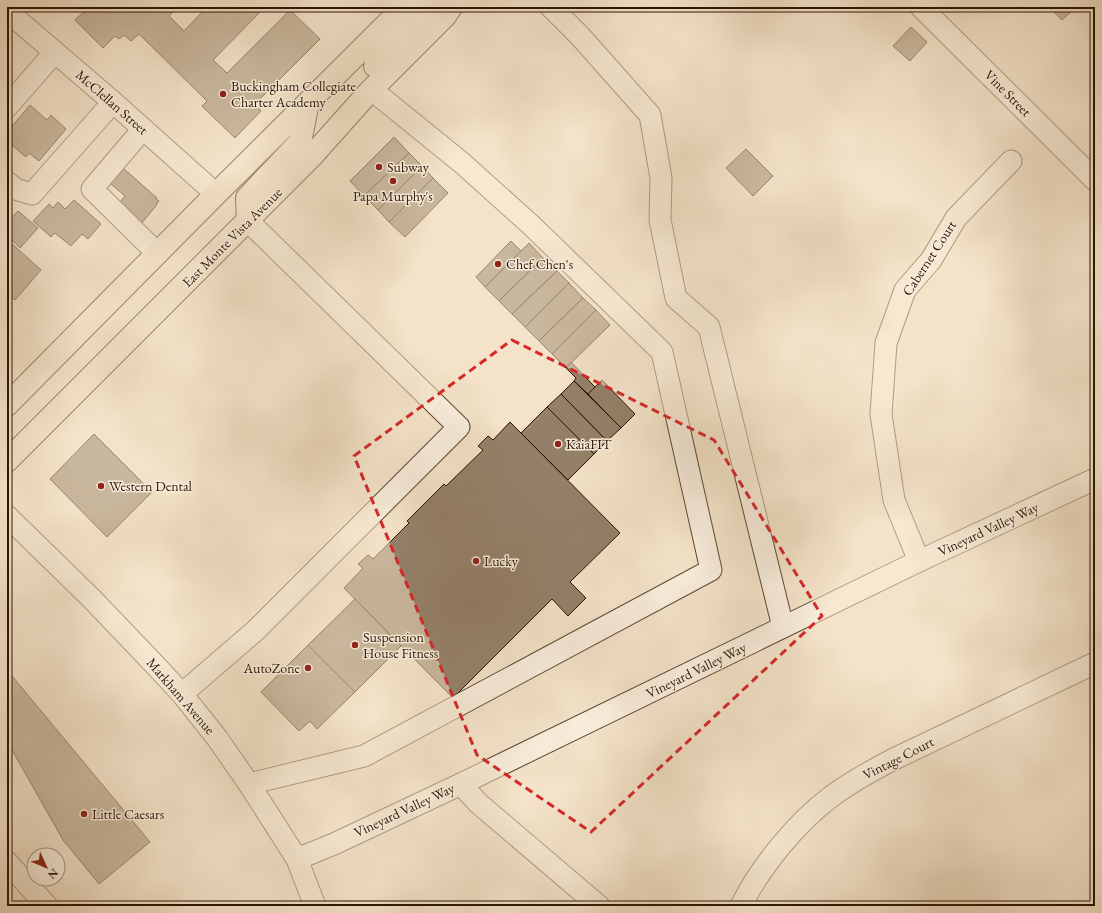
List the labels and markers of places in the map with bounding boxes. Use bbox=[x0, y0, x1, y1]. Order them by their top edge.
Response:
place label: Buckingham Collegiate Charter Academy bbox=[231, 77, 357, 111]
marker: Buckingham Collegiate Charter Academy bbox=[218, 89, 228, 99]
place label: Subway bbox=[387, 158, 430, 176]
marker: Subway bbox=[374, 162, 384, 172]
marker: Papa Murphy's bbox=[388, 176, 398, 186]
place label: Papa Murphy's bbox=[353, 187, 433, 205]
place label: Chef Chen's bbox=[506, 255, 574, 273]
marker: Chef Chen's bbox=[493, 259, 503, 269]
place label: KaiaFIT bbox=[566, 435, 612, 453]
marker: KaiaFIT bbox=[553, 439, 563, 449]
place label: Western Dental bbox=[109, 477, 193, 495]
marker: Western Dental bbox=[96, 481, 106, 491]
place label: Lucky bbox=[484, 552, 519, 570]
marker: Lucky bbox=[471, 556, 481, 566]
place label: Suspension House Fitness bbox=[363, 628, 439, 662]
marker: Suspension House Fitness bbox=[350, 640, 360, 650]
place label: AutoZone bbox=[242, 659, 301, 677]
marker: AutoZone bbox=[303, 663, 313, 673]
place label: Little Caesars bbox=[92, 805, 165, 823]
marker: Little Caesars bbox=[79, 809, 89, 819]

